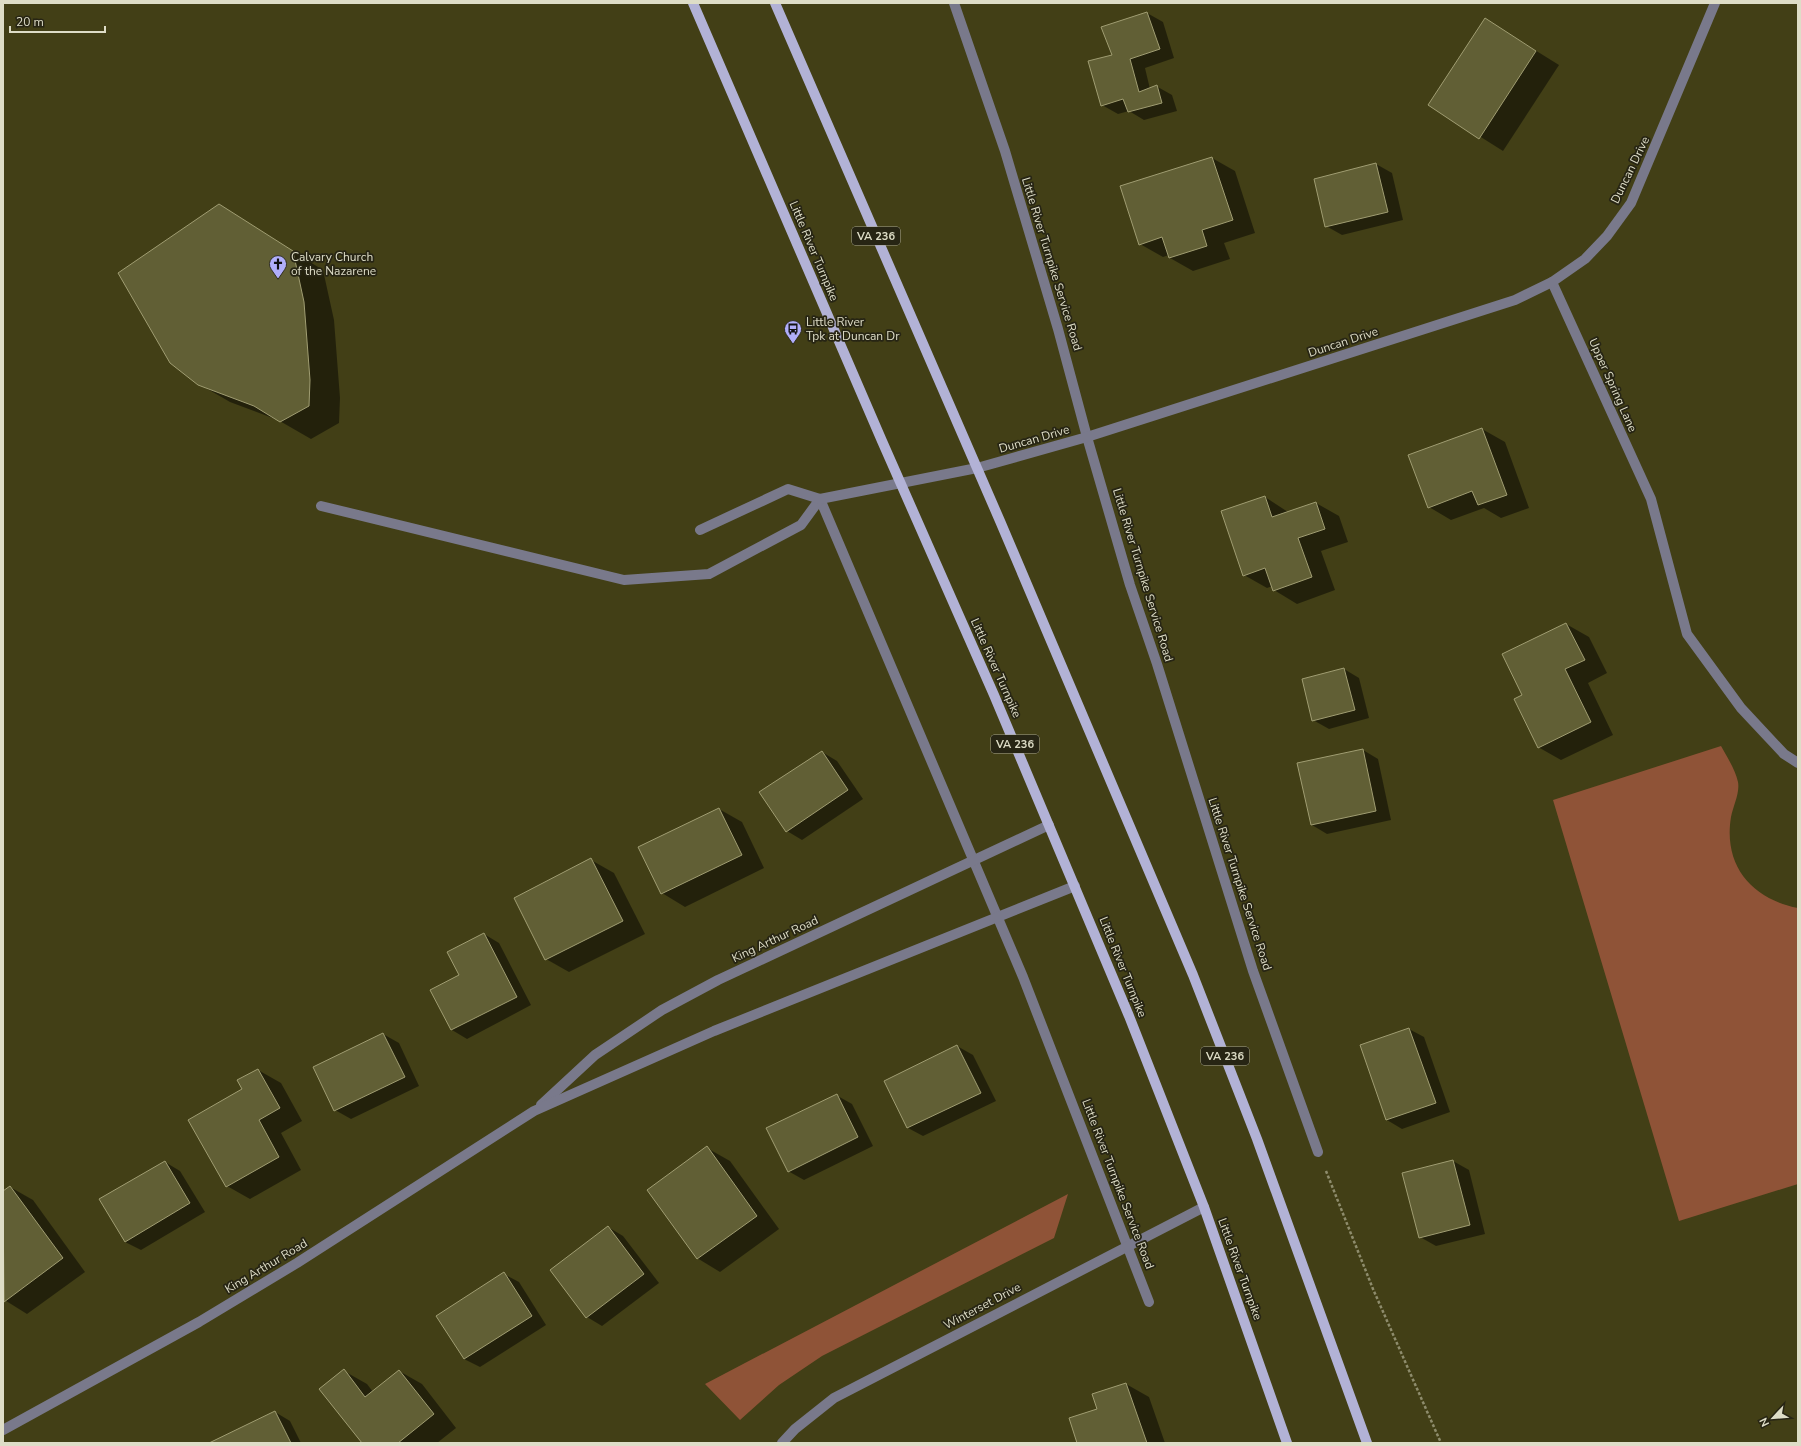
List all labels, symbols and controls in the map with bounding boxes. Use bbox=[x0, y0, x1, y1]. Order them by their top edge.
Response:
scale bar bbox=[10, 8, 105, 34]
text: 20 m bbox=[16, 14, 44, 30]
street label: Duncan Drive bbox=[1607, 134, 1653, 206]
street label: Little River Turnpike Service Road bbox=[1018, 175, 1086, 353]
street label: Little River Turnpike bbox=[786, 198, 842, 304]
road number: VA 236 bbox=[852, 227, 900, 245]
place label: Calvary Church of the Nazarene bbox=[291, 249, 376, 279]
church icon: Calvary Church of the Nazarene bbox=[268, 254, 288, 279]
place label: Little River Tpk at Duncan Dr bbox=[806, 314, 900, 344]
bus stop icon: Little River Tpk at Duncan Dr bbox=[783, 319, 803, 344]
street label: Duncan Drive bbox=[1306, 323, 1380, 361]
street label: Upper Spring Lane bbox=[1585, 336, 1641, 434]
street label: Duncan Drive bbox=[997, 421, 1071, 457]
street label: Little River Turnpike Service Road bbox=[1109, 486, 1177, 664]
street label: Little River Turnpike bbox=[967, 616, 1025, 720]
road number: VA 236 bbox=[991, 735, 1039, 753]
street label: Little River Turnpike Service Road bbox=[1204, 796, 1276, 972]
street label: King Arthur Road bbox=[729, 912, 821, 966]
street label: Little River Turnpike bbox=[1095, 914, 1151, 1020]
road number: VA 236 bbox=[1201, 1047, 1249, 1065]
street label: Little River Turnpike Service Road bbox=[1078, 1097, 1158, 1271]
street label: Little River Turnpike bbox=[1214, 1216, 1266, 1322]
street label: King Arthur Road bbox=[222, 1235, 310, 1297]
street label: Winterset Drive bbox=[941, 1279, 1023, 1333]
north arrow bbox=[1753, 1398, 1793, 1438]
text: N bbox=[1756, 1415, 1773, 1429]

